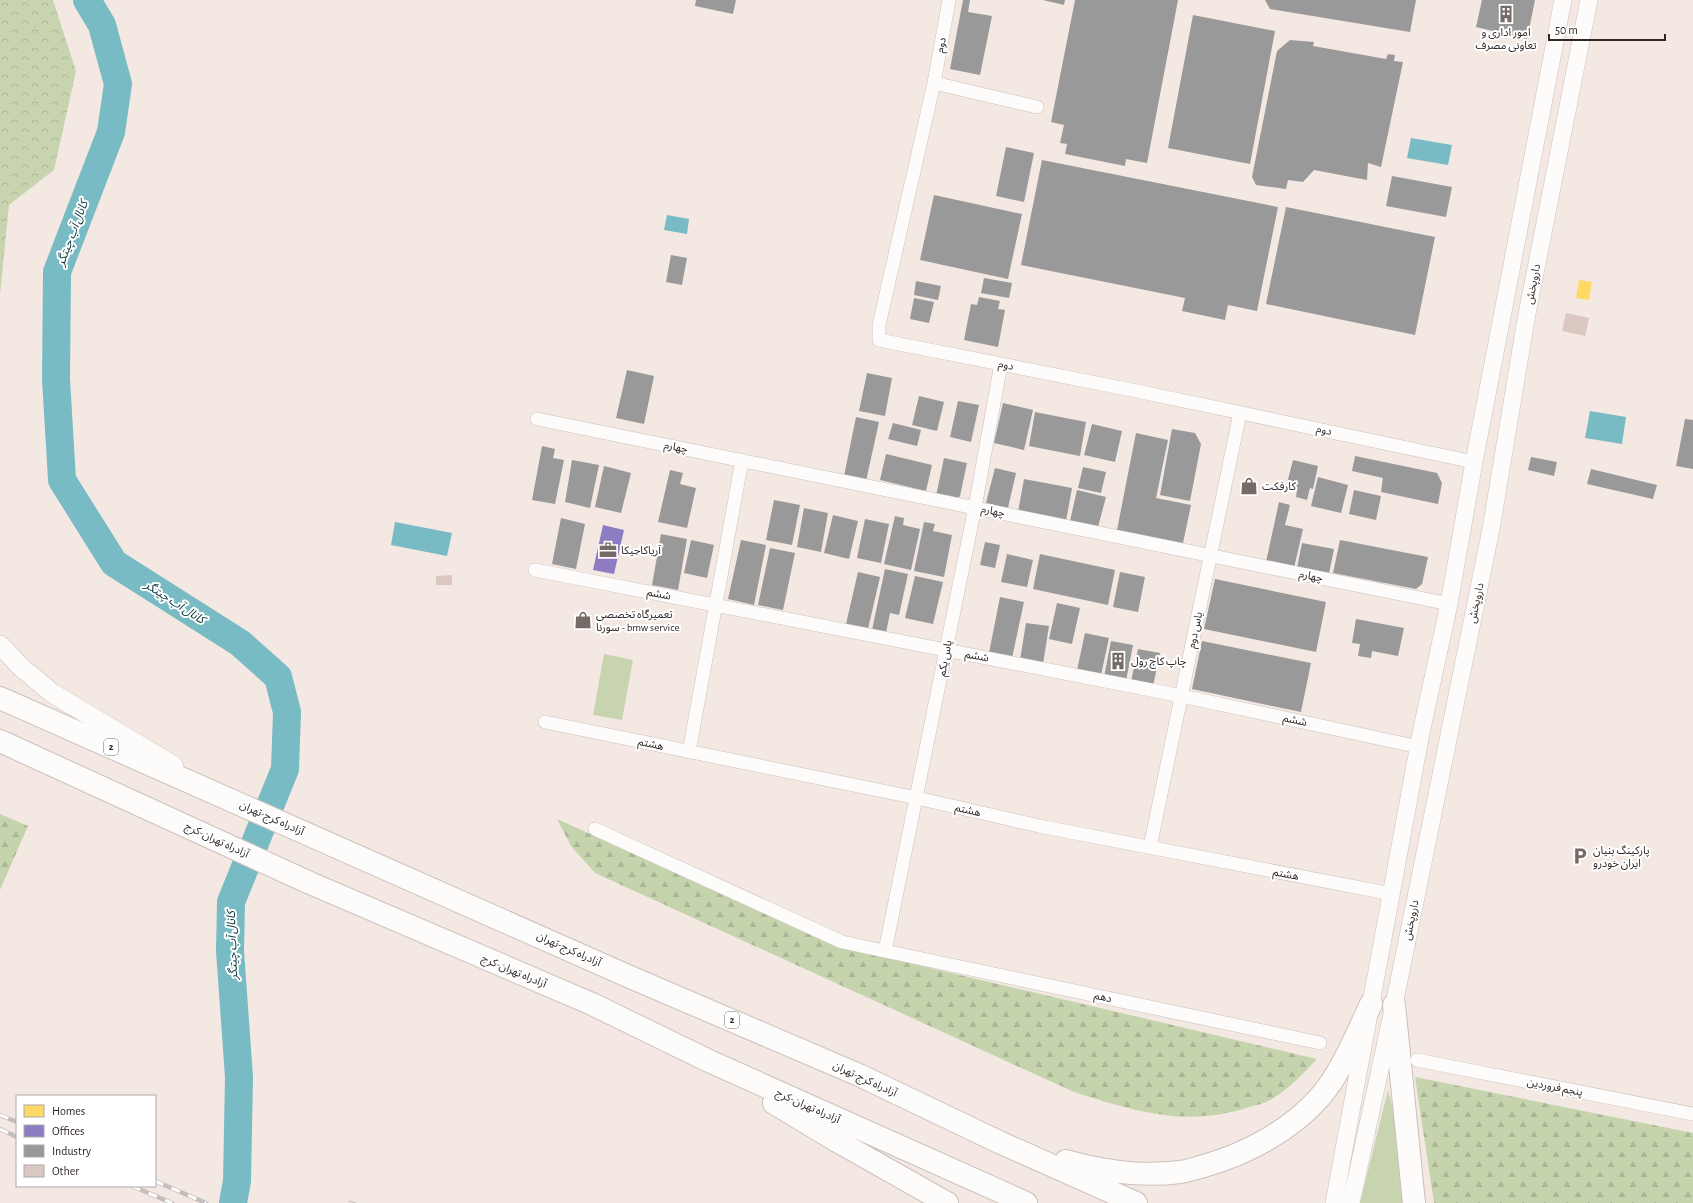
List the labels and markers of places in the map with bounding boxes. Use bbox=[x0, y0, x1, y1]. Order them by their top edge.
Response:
building icon: امور اداری و تعاونی مصرف bbox=[1496, 4, 1516, 24]
place label: امور اداری و تعاونی مصرف bbox=[1475, 27, 1537, 52]
shop icon: کارفکت bbox=[1239, 476, 1259, 496]
place label: کارفکت bbox=[1262, 481, 1296, 493]
office icon: آریاکاجیکا bbox=[598, 540, 618, 560]
place label: آریاکاجیکا bbox=[621, 545, 662, 557]
place label: تعمیرگاه تخصصی سورنا - bmw service bbox=[596, 608, 680, 634]
shop icon: تعمیرگاه تخصصی سورنا - bmw service bbox=[573, 610, 593, 630]
building icon: چاپ کاج رول bbox=[1108, 651, 1128, 671]
place label: چاپ کاج رول bbox=[1131, 656, 1187, 669]
place label: پارکینگ بنیان ایران خودرو bbox=[1593, 844, 1650, 870]
parking icon: پارکینگ بنیان ایران خودرو bbox=[1570, 846, 1590, 866]

